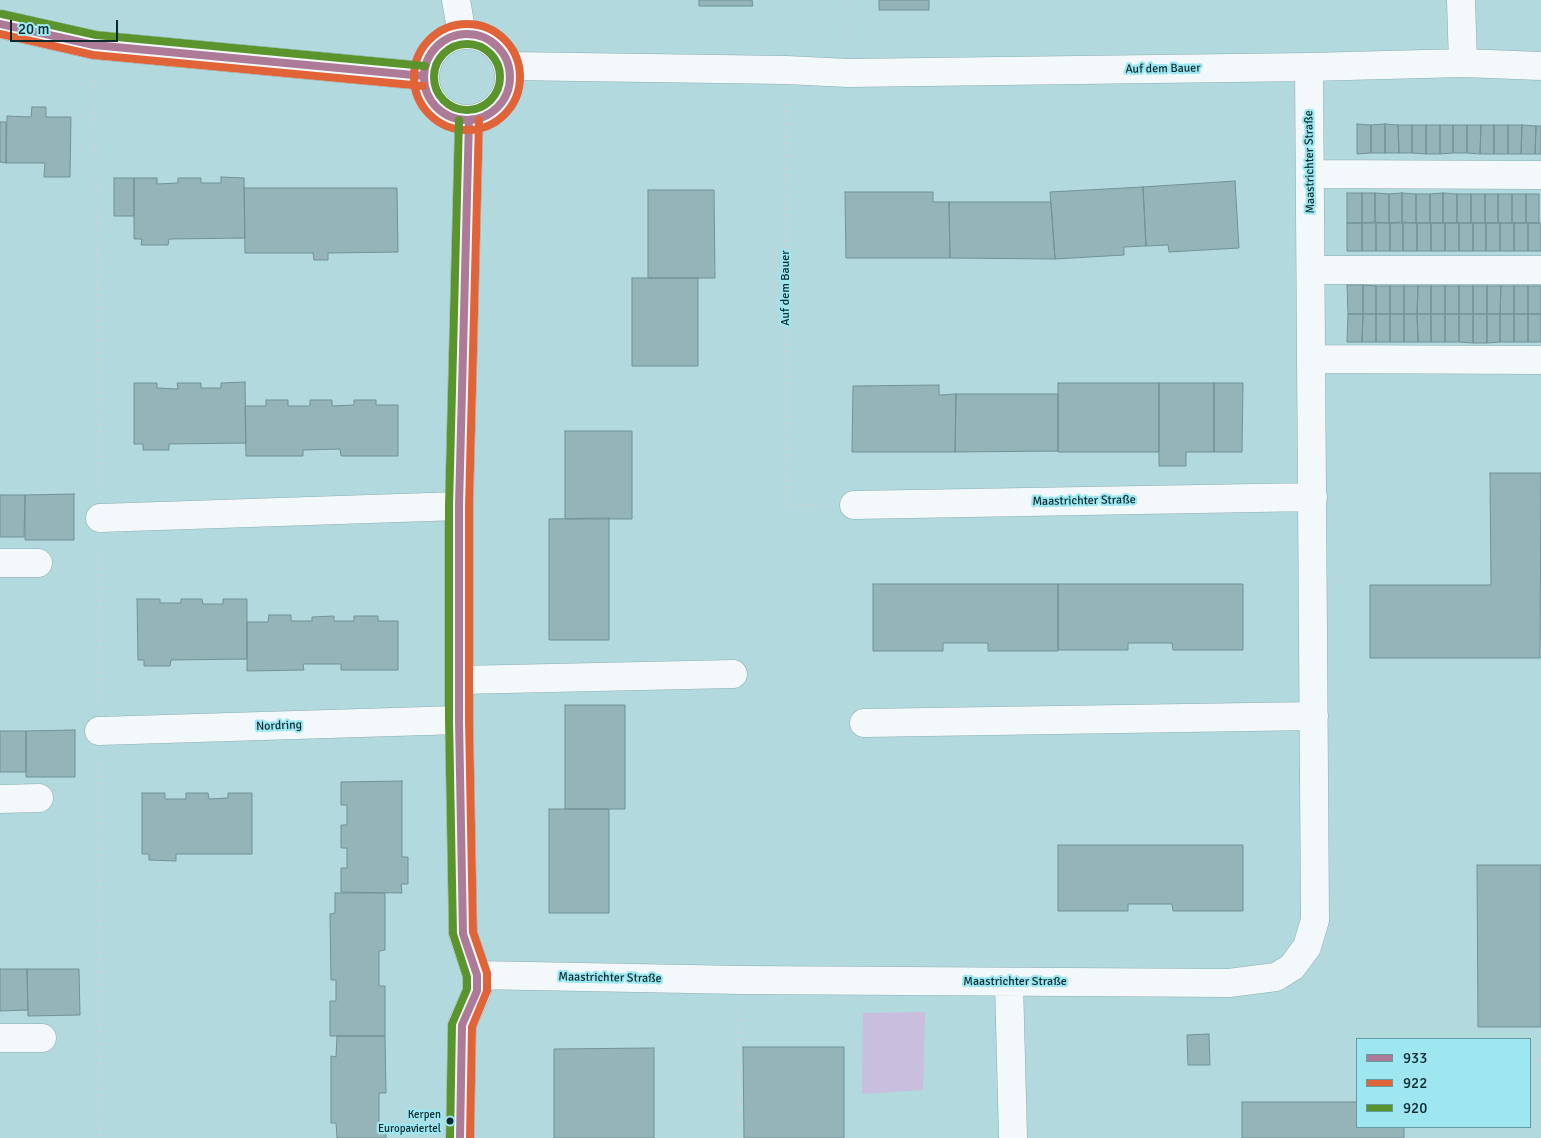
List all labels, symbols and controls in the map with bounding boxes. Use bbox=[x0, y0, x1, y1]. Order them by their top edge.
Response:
scale bar bbox=[12, 10, 120, 42]
text: 20 m bbox=[18, 20, 49, 38]
street label: Auf dem Bauer bbox=[1125, 61, 1201, 77]
street label: Maastrichter Straße bbox=[1302, 110, 1318, 214]
street label: Auf dem Bauer bbox=[779, 250, 793, 326]
street label: Maastrichter Straße bbox=[1032, 493, 1136, 509]
street label: Nordring bbox=[256, 718, 302, 734]
street label: Maastrichter Straße bbox=[558, 970, 662, 986]
street label: Maastrichter Straße bbox=[963, 975, 1067, 989]
legend bbox=[1356, 1038, 1531, 1128]
text: 933 bbox=[1403, 1049, 1427, 1067]
text: 922 bbox=[1403, 1074, 1427, 1092]
text: 920 bbox=[1403, 1099, 1427, 1117]
place label: Kerpen Europaviertel bbox=[378, 1108, 441, 1134]
marker: Kerpen Europaviertel bbox=[445, 1116, 455, 1126]

